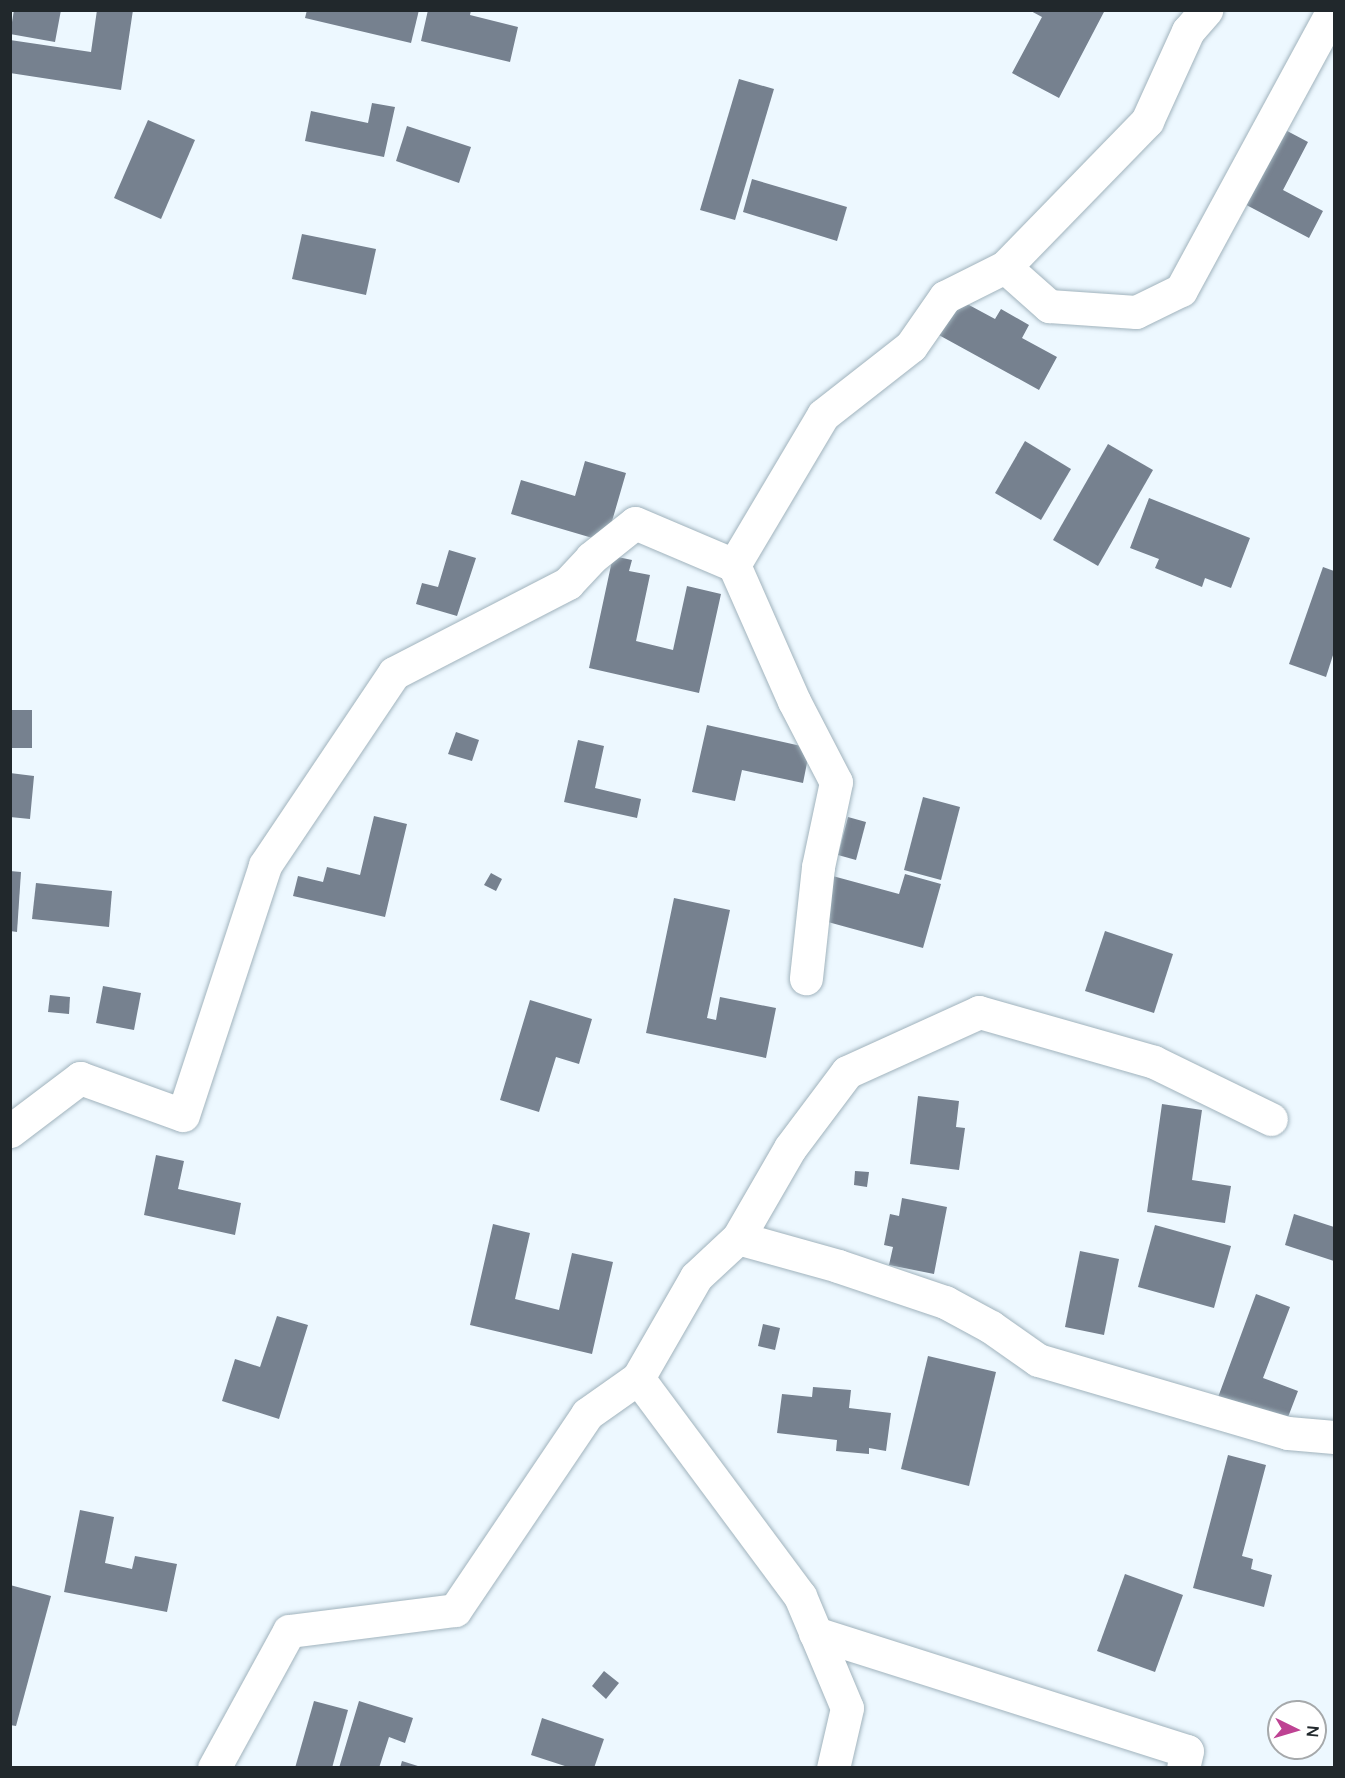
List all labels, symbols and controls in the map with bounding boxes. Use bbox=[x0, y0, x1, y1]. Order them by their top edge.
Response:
north arrow bbox=[1267, 1700, 1327, 1760]
text: N bbox=[1301, 1725, 1324, 1738]

